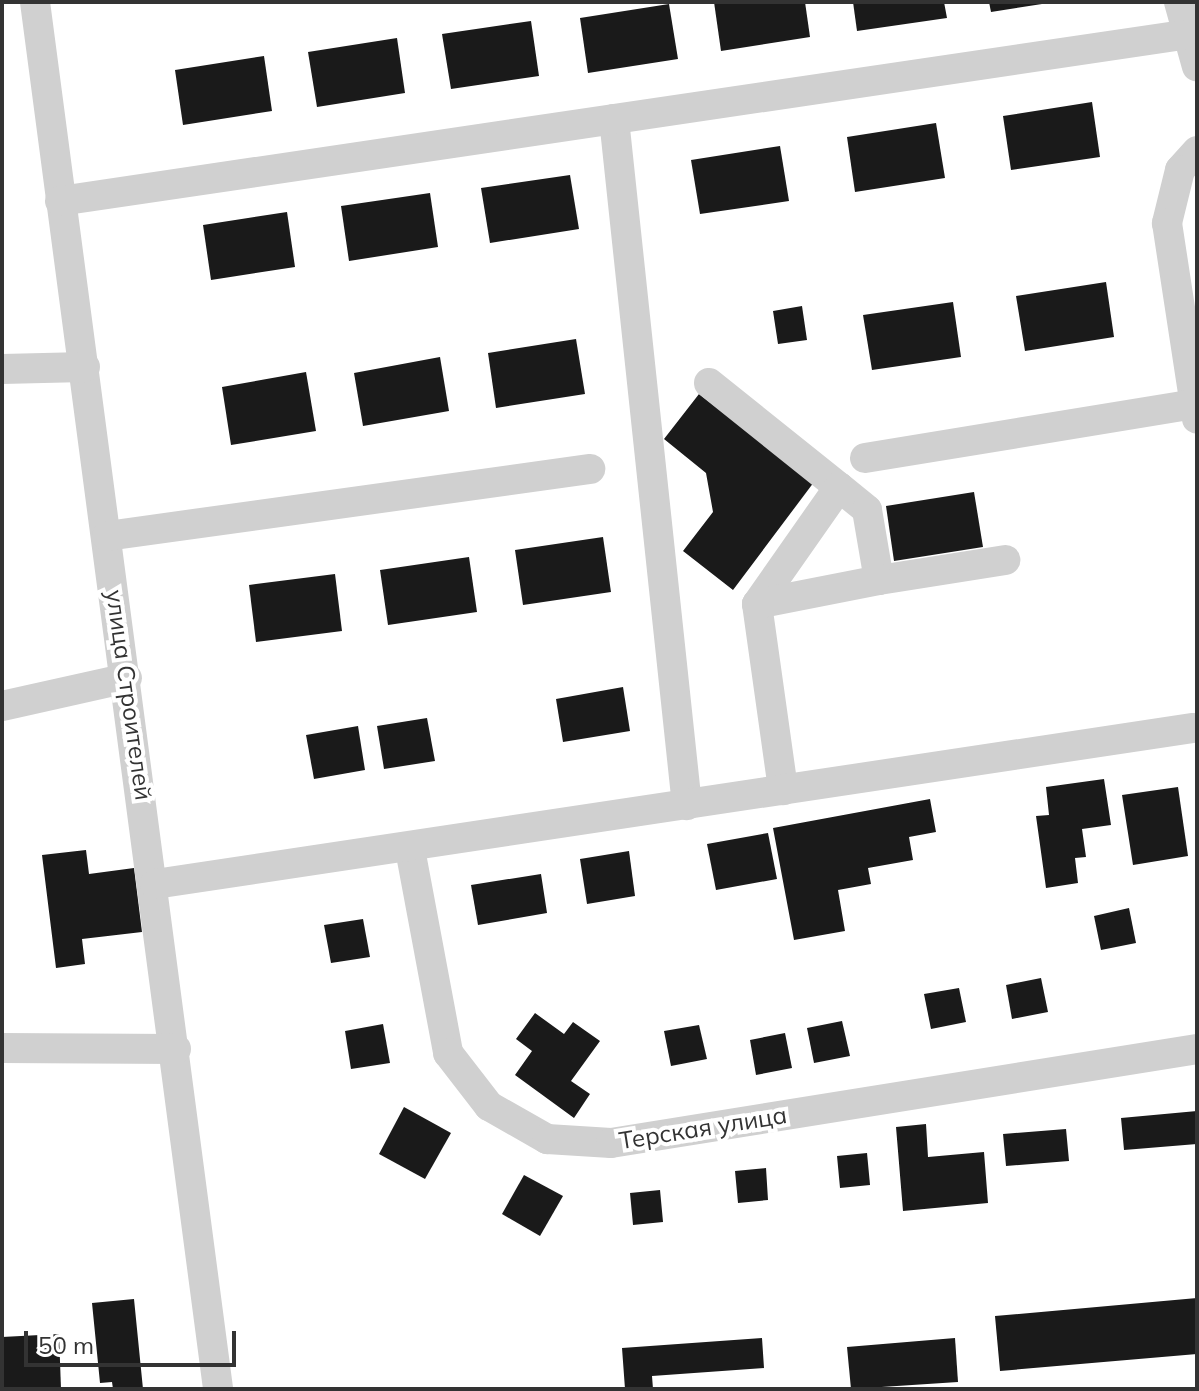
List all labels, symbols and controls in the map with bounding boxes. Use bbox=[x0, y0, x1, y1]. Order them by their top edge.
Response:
street label: улица Строителей bbox=[100, 588, 158, 802]
street label: Терская улица bbox=[617, 1101, 789, 1155]
scale bar bbox=[28, 1315, 240, 1365]
text: 50 m bbox=[38, 1330, 94, 1360]

